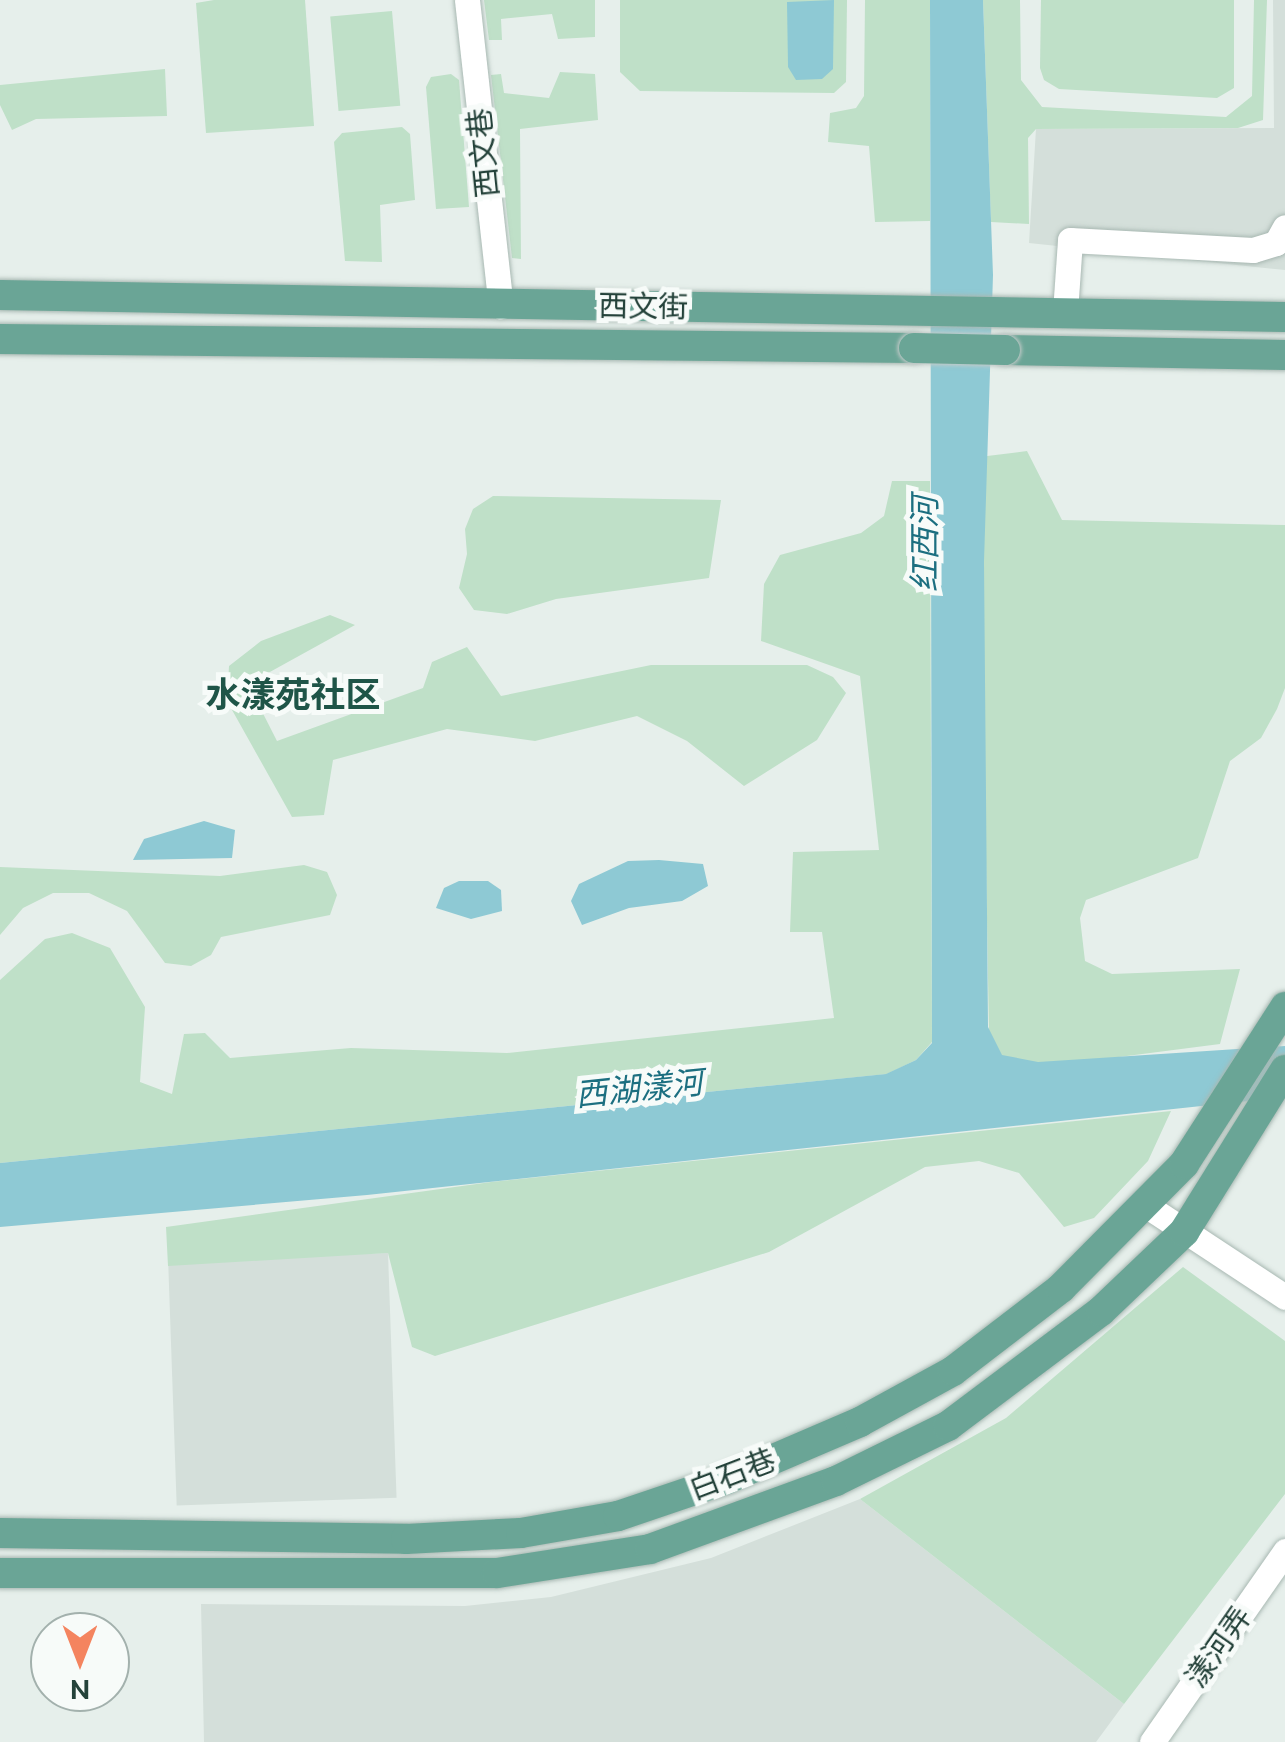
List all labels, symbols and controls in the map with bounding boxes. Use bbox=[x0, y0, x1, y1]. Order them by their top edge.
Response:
street label: 西文巷 bbox=[460, 106, 506, 200]
street label: 西文街 bbox=[598, 287, 688, 325]
water label: 红西河 bbox=[905, 496, 943, 592]
district label: 水漾苑社区 bbox=[206, 673, 380, 715]
water label: 西湖漾河 bbox=[573, 1062, 705, 1114]
street label: 白石巷 bbox=[684, 1441, 780, 1507]
street label: 漾河弄 bbox=[1177, 1600, 1259, 1694]
north arrow bbox=[30, 1612, 130, 1712]
text: N bbox=[70, 1675, 90, 1706]

